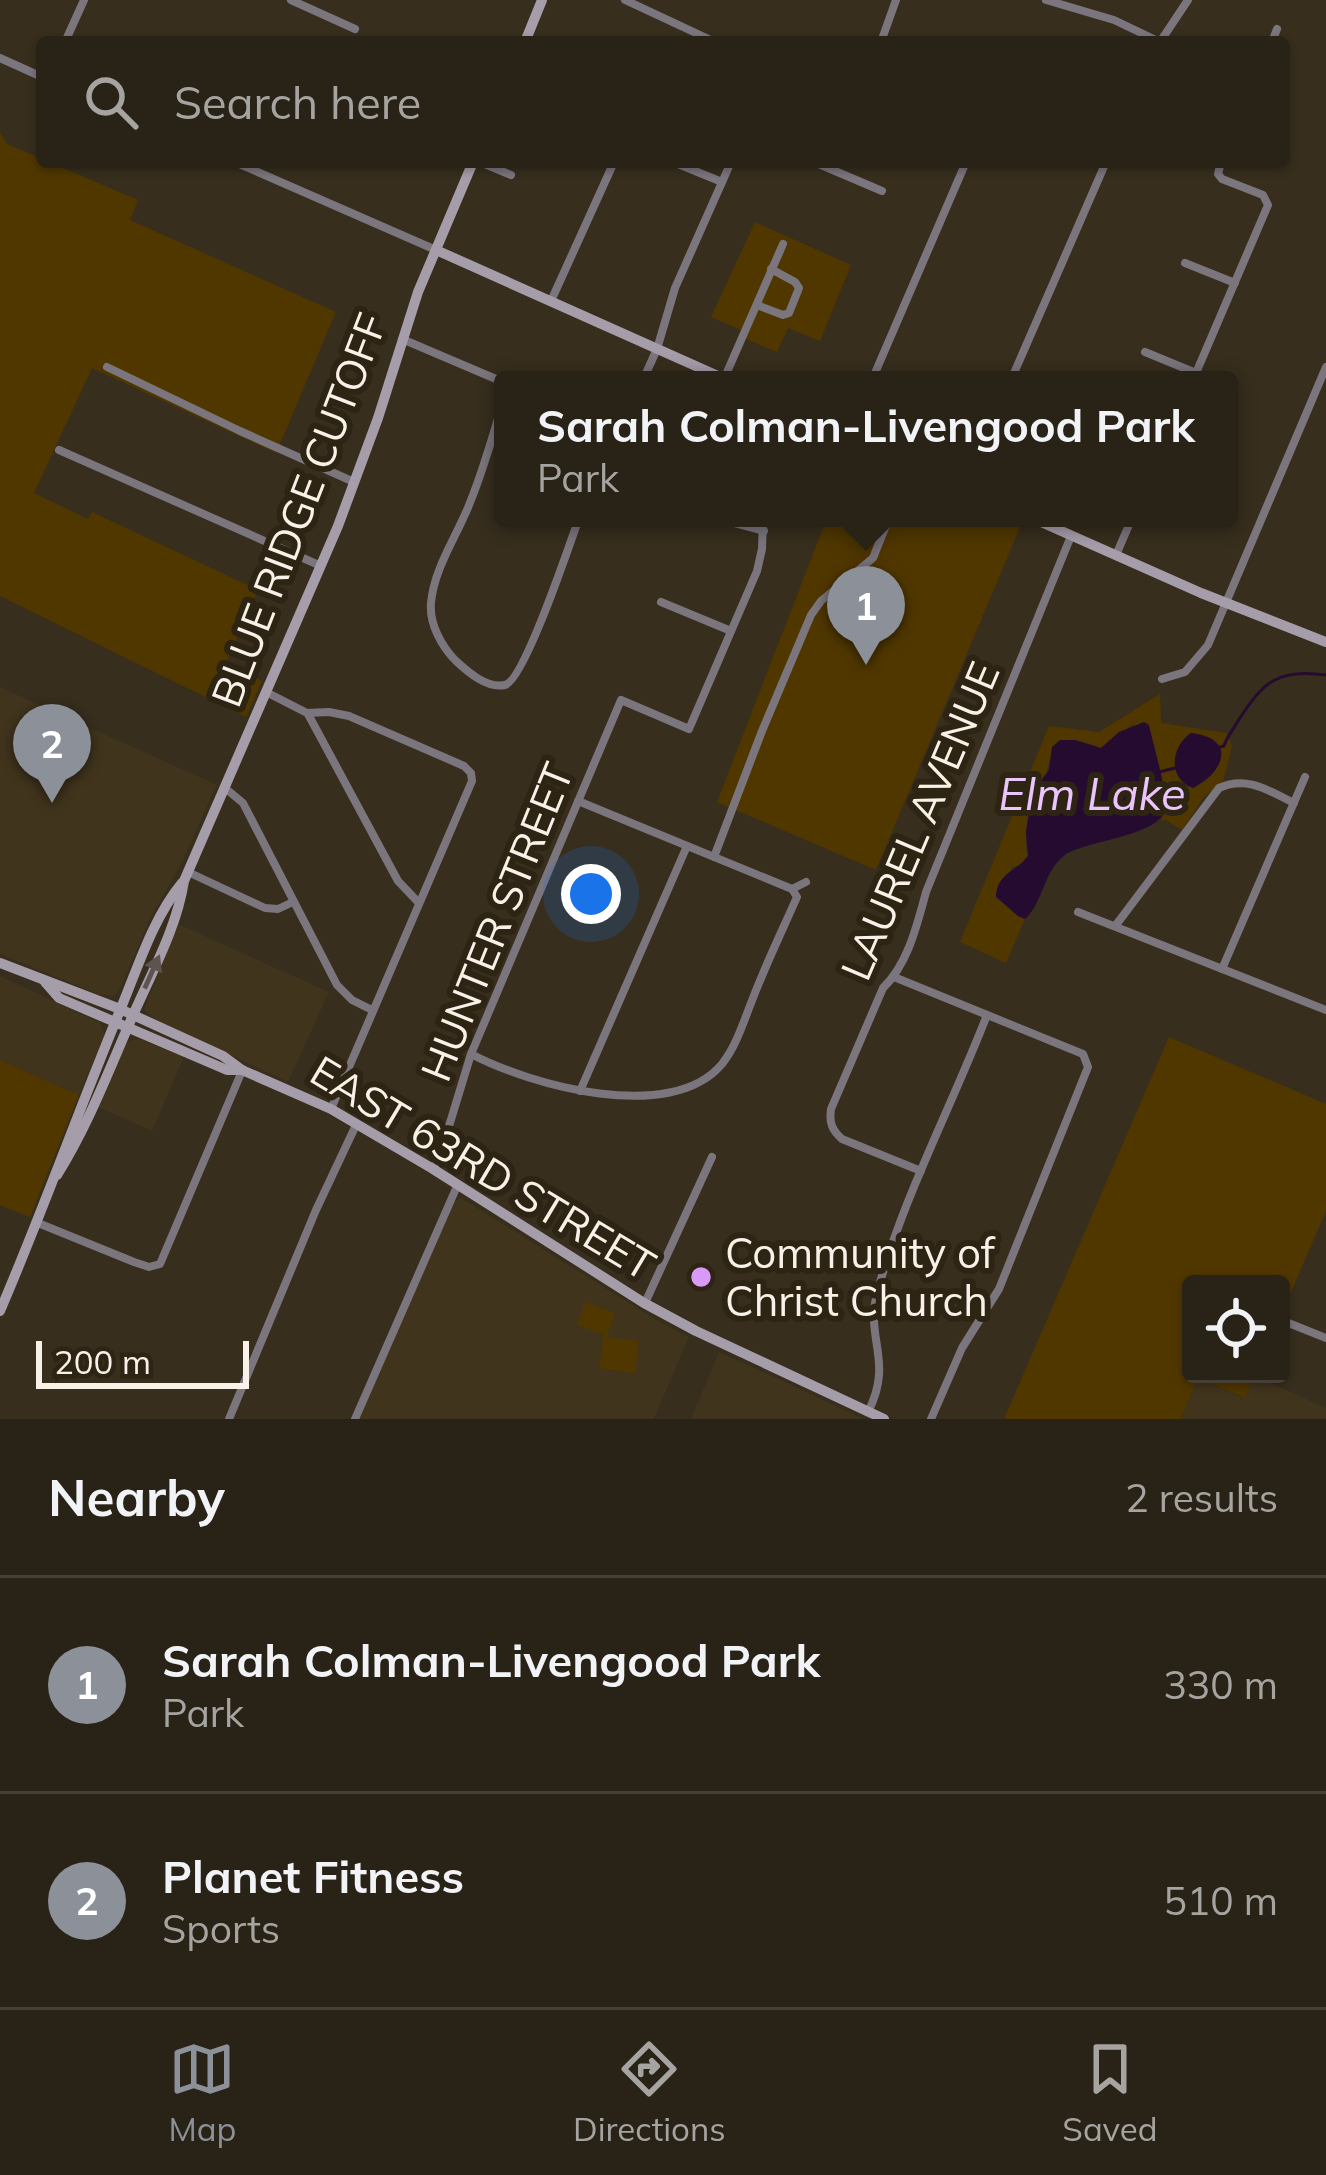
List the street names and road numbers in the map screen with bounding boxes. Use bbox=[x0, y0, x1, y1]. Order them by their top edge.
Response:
street label: BLUE RIDGE CUTOFF bbox=[199, 306, 398, 714]
street label: LAUREL AVENUE bbox=[829, 654, 1010, 988]
street label: HUNTER STREET bbox=[409, 755, 585, 1089]
street label: EAST 63RD STREET bbox=[301, 1044, 665, 1291]

